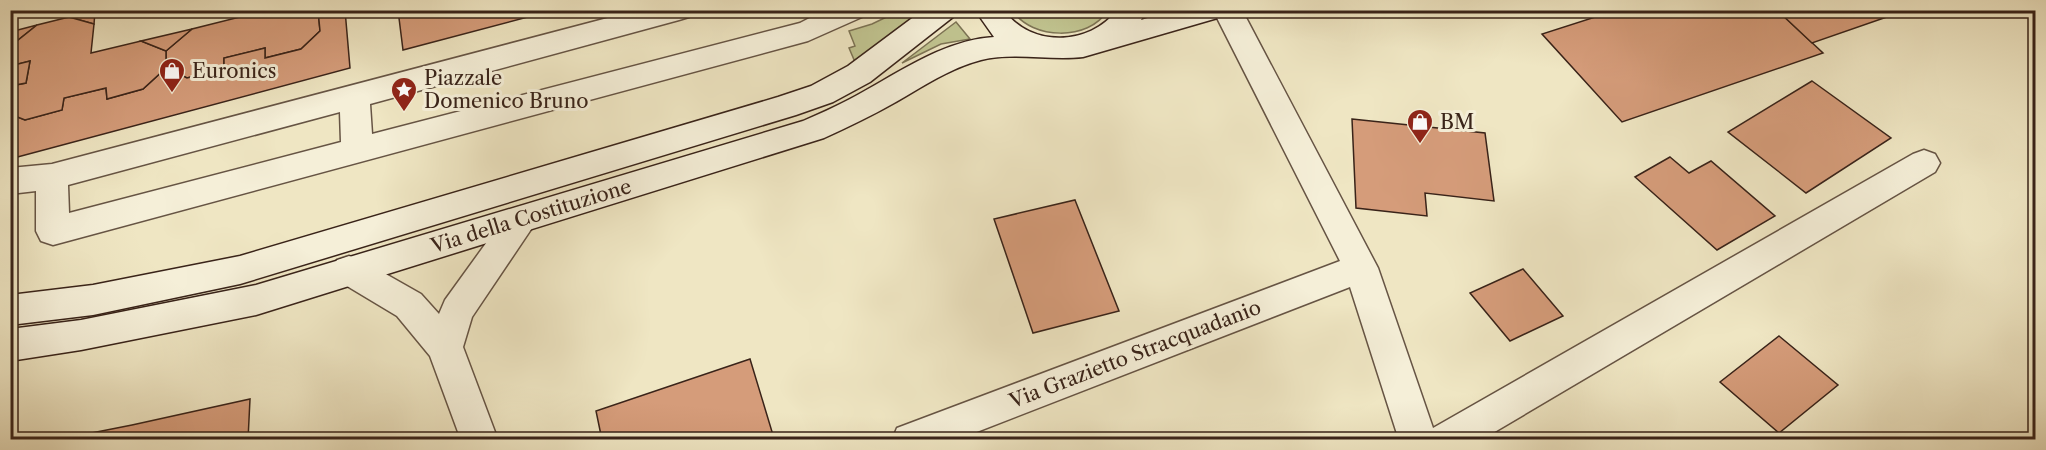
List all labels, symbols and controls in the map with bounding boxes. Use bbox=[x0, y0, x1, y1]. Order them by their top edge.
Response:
shop icon: Euronics bbox=[157, 56, 187, 94]
place label: Euronics bbox=[192, 59, 276, 83]
place label: Piazzale Domenico Bruno bbox=[424, 66, 588, 113]
place icon: Piazzale Domenico Bruno bbox=[389, 75, 419, 113]
shop icon: BM bbox=[1405, 107, 1435, 145]
place label: BM bbox=[1440, 110, 1474, 134]
street label: Via della Costituzione bbox=[427, 174, 634, 258]
street label: Via Grazietto Stracquadanio bbox=[1005, 295, 1264, 413]

